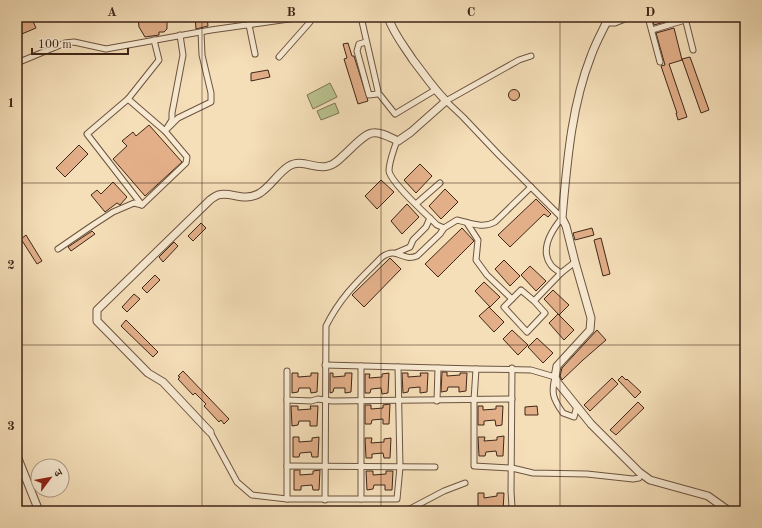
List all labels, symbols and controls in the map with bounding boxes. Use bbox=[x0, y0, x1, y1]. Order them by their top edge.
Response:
text: A bbox=[107, 6, 117, 19]
text: B bbox=[286, 6, 296, 19]
text: C bbox=[467, 6, 475, 19]
text: D bbox=[645, 6, 655, 19]
scale bar bbox=[32, 30, 128, 56]
text: 100 m bbox=[38, 39, 72, 51]
text: 1 bbox=[7, 97, 15, 110]
text: 2 bbox=[7, 259, 15, 272]
text: 3 bbox=[7, 420, 15, 433]
north arrow bbox=[30, 458, 70, 498]
text: उ bbox=[51, 467, 64, 480]

